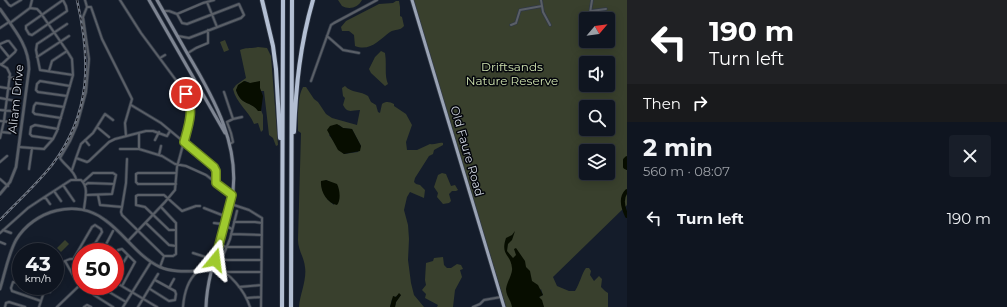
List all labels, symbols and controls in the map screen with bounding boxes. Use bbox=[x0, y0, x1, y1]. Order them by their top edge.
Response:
north arrow bbox=[579, 12, 615, 48]
map controls bbox=[579, 12, 615, 180]
text: 190 m bbox=[709, 14, 794, 48]
icon: left bbox=[643, 16, 695, 68]
text: Turn left bbox=[709, 48, 784, 70]
button: sound bbox=[579, 56, 615, 92]
park label: Driftsands Nature Reserve bbox=[466, 59, 558, 88]
street label: Aliam Drive bbox=[4, 64, 27, 134]
pin bbox=[169, 77, 203, 111]
icon: arrive bbox=[175, 83, 197, 105]
icon: right bbox=[689, 92, 711, 114]
text: Then bbox=[643, 94, 681, 113]
button: search bbox=[579, 100, 615, 136]
street label: Old Faure Road bbox=[447, 104, 488, 198]
text: 2 min bbox=[643, 133, 713, 162]
button: close bbox=[949, 135, 991, 177]
button: layers bbox=[579, 144, 615, 180]
text: 560 m · 08:07 bbox=[643, 163, 730, 179]
icon: left bbox=[643, 207, 665, 229]
text: Turn left bbox=[677, 209, 744, 228]
text: 190 m bbox=[947, 209, 991, 228]
position arrow bbox=[194, 239, 236, 281]
speed limit sign: 50 bbox=[72, 243, 124, 295]
text: 43 bbox=[25, 252, 51, 276]
text: km/h bbox=[25, 272, 51, 285]

